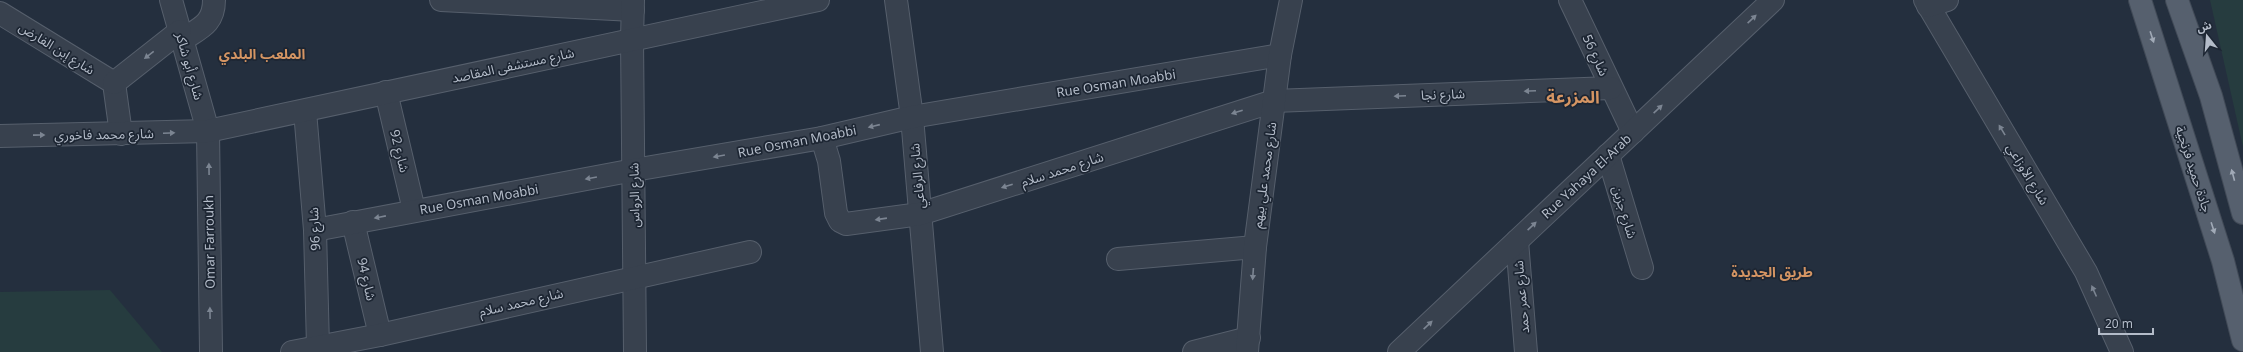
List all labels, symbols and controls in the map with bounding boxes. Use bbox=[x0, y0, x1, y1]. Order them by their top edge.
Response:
one-way arrow bbox=[1747, 15, 1757, 24]
north arrow bbox=[2187, 16, 2227, 56]
text: ش bbox=[2195, 17, 2213, 35]
street label: شارع إبن الفارض bbox=[15, 18, 98, 80]
street label: شارع أبو شاكر bbox=[170, 29, 208, 102]
street label: شارع 56 bbox=[1577, 31, 1613, 79]
one-way arrow bbox=[2149, 31, 2155, 43]
street label: شارع مستشفى المقاصد bbox=[450, 43, 576, 89]
district label: الملعب البلدي bbox=[219, 44, 305, 65]
one-way arrow bbox=[143, 51, 154, 60]
street label: Rue Osman Moabbi bbox=[1055, 65, 1177, 101]
street label: شارع نجا bbox=[1421, 84, 1466, 106]
district label: المزرعة bbox=[1546, 85, 1600, 108]
one-way arrow bbox=[1524, 88, 1536, 95]
one-way arrow bbox=[1393, 93, 1406, 99]
one-way arrow bbox=[1653, 104, 1663, 113]
one-way arrow bbox=[1231, 110, 1243, 116]
street label: Rue Osman Moabbi bbox=[736, 121, 858, 161]
street label: شارع محمد علي بيهم bbox=[1248, 121, 1282, 230]
one-way arrow bbox=[868, 123, 880, 129]
street label: جادة حميد فرنجية bbox=[2172, 123, 2217, 215]
street label: شارع محمد فاخوري bbox=[54, 124, 154, 146]
one-way arrow bbox=[1998, 124, 2005, 136]
street label: شارع 92 bbox=[384, 128, 414, 175]
one-way arrow bbox=[163, 129, 175, 136]
street label: Rue Yahaya El-Arab bbox=[1537, 130, 1635, 222]
one-way arrow bbox=[33, 132, 46, 138]
street label: شارع الأوزاعي bbox=[2001, 140, 2053, 209]
street label: شارع الرفاعي bbox=[905, 142, 931, 209]
street label: شارع محمد سلام bbox=[1018, 147, 1106, 193]
one-way arrow bbox=[713, 153, 725, 159]
one-way arrow bbox=[206, 162, 212, 175]
street label: شارع الرواس bbox=[624, 162, 646, 228]
one-way arrow bbox=[2230, 169, 2236, 181]
one-way arrow bbox=[585, 175, 597, 181]
street label: Rue Osman Moabbi bbox=[418, 180, 540, 218]
one-way arrow bbox=[1000, 183, 1012, 189]
street label: شارع جزين bbox=[1607, 183, 1642, 241]
street label: Omar Farroukh bbox=[199, 195, 219, 289]
street label: شارع 96 bbox=[304, 207, 326, 251]
one-way arrow bbox=[374, 214, 387, 220]
one-way arrow bbox=[875, 216, 887, 222]
one-way arrow bbox=[1527, 222, 1537, 231]
one-way arrow bbox=[2210, 222, 2216, 234]
street label: شارع 94 bbox=[351, 256, 381, 303]
street label: شارع عمر حمد bbox=[1509, 259, 1535, 334]
district label: طريق الجديدة bbox=[1731, 262, 1813, 281]
one-way arrow bbox=[1250, 268, 1257, 280]
street label: شارع محمد سلام bbox=[477, 284, 565, 322]
one-way arrow bbox=[2091, 284, 2097, 296]
one-way arrow bbox=[207, 306, 213, 319]
scale bar bbox=[2099, 310, 2153, 336]
text: 20 m bbox=[2105, 315, 2133, 332]
one-way arrow bbox=[1423, 321, 1432, 330]

